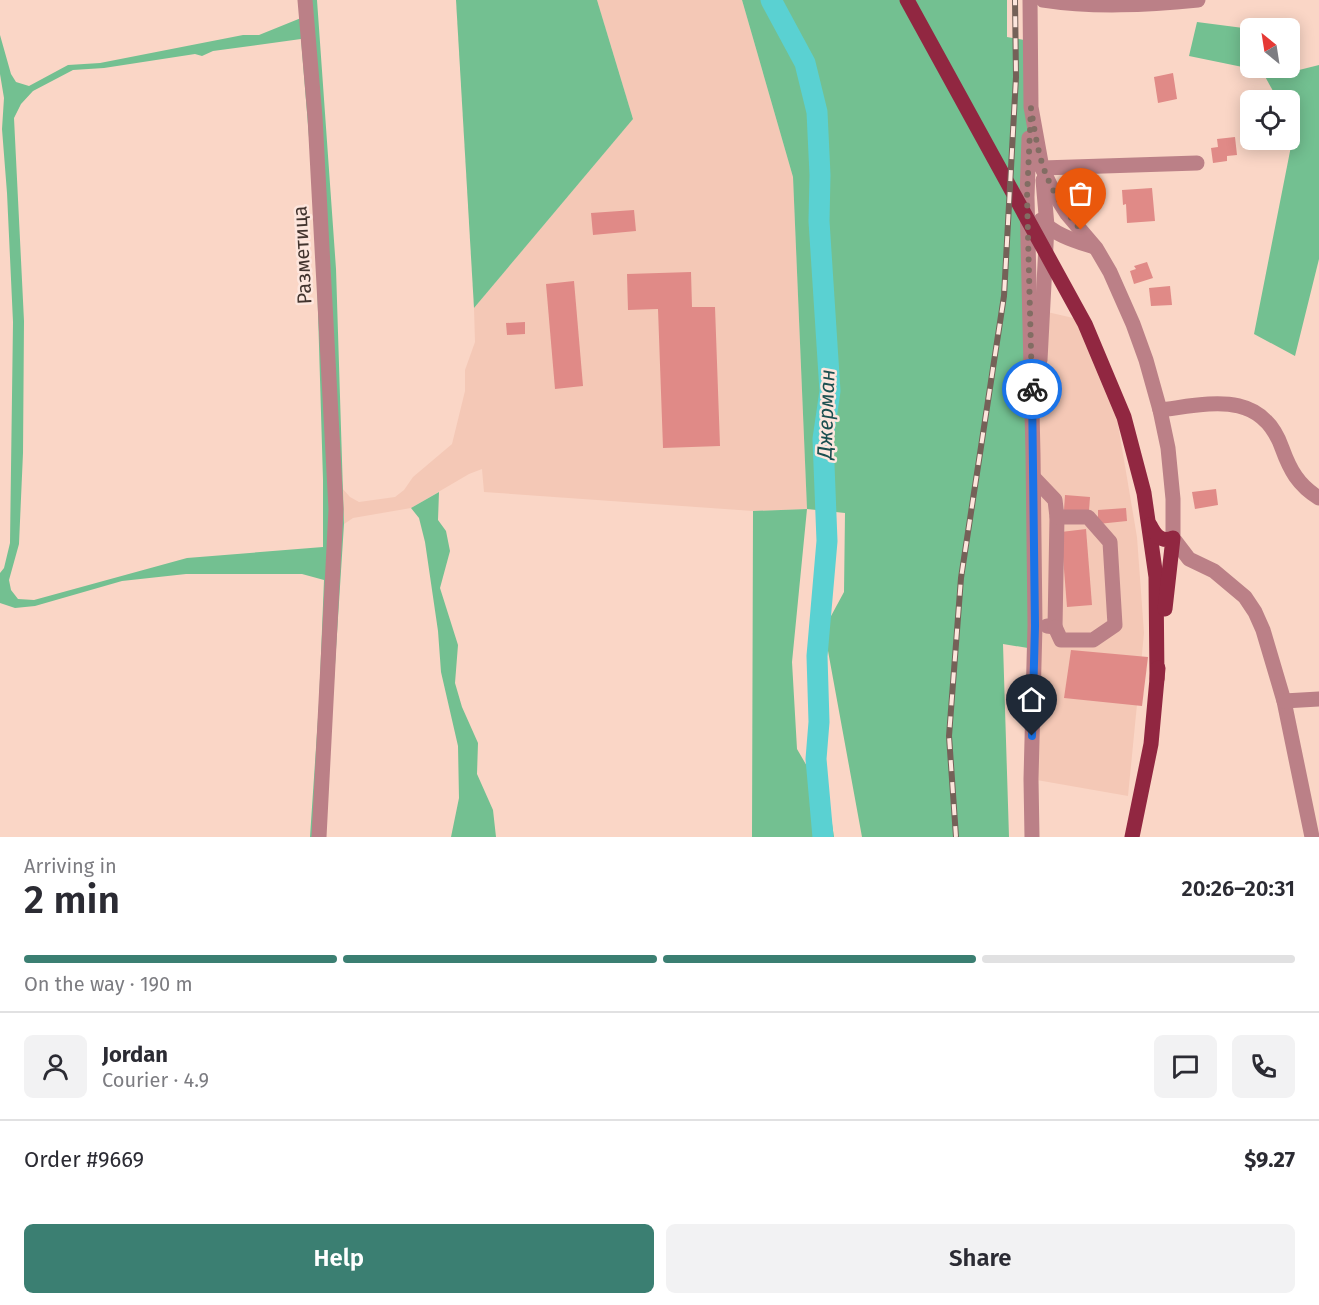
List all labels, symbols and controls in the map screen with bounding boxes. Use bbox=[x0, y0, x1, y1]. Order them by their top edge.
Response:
north arrow bbox=[1240, 18, 1300, 78]
map controls bbox=[1240, 18, 1300, 150]
button: locate bbox=[1240, 90, 1300, 150]
pin bbox=[1055, 168, 1106, 230]
icon: bag bbox=[1064, 177, 1097, 210]
street label: Разметица bbox=[287, 205, 317, 305]
courier bbox=[1002, 359, 1062, 419]
water label: Джерман bbox=[811, 369, 841, 461]
icon: bike bbox=[1016, 373, 1049, 406]
pin bbox=[1006, 674, 1057, 736]
icon: home bbox=[1015, 683, 1048, 716]
text: Arriving in bbox=[24, 854, 117, 878]
text: 20:26–20:31 bbox=[1181, 875, 1295, 902]
text: 2 min bbox=[24, 877, 120, 923]
text: On the way · 190 m bbox=[24, 972, 193, 996]
button: person bbox=[24, 1035, 87, 1098]
button: chat bbox=[1154, 1035, 1217, 1098]
button: phone bbox=[1232, 1035, 1295, 1098]
text: Jordan bbox=[102, 1041, 168, 1068]
text: Courier · 4.9 bbox=[102, 1068, 209, 1092]
text: Order #9669 bbox=[24, 1146, 144, 1173]
text: $9.27 bbox=[1244, 1146, 1295, 1173]
button: Help bbox=[24, 1224, 654, 1293]
button: Share bbox=[666, 1224, 1295, 1293]

